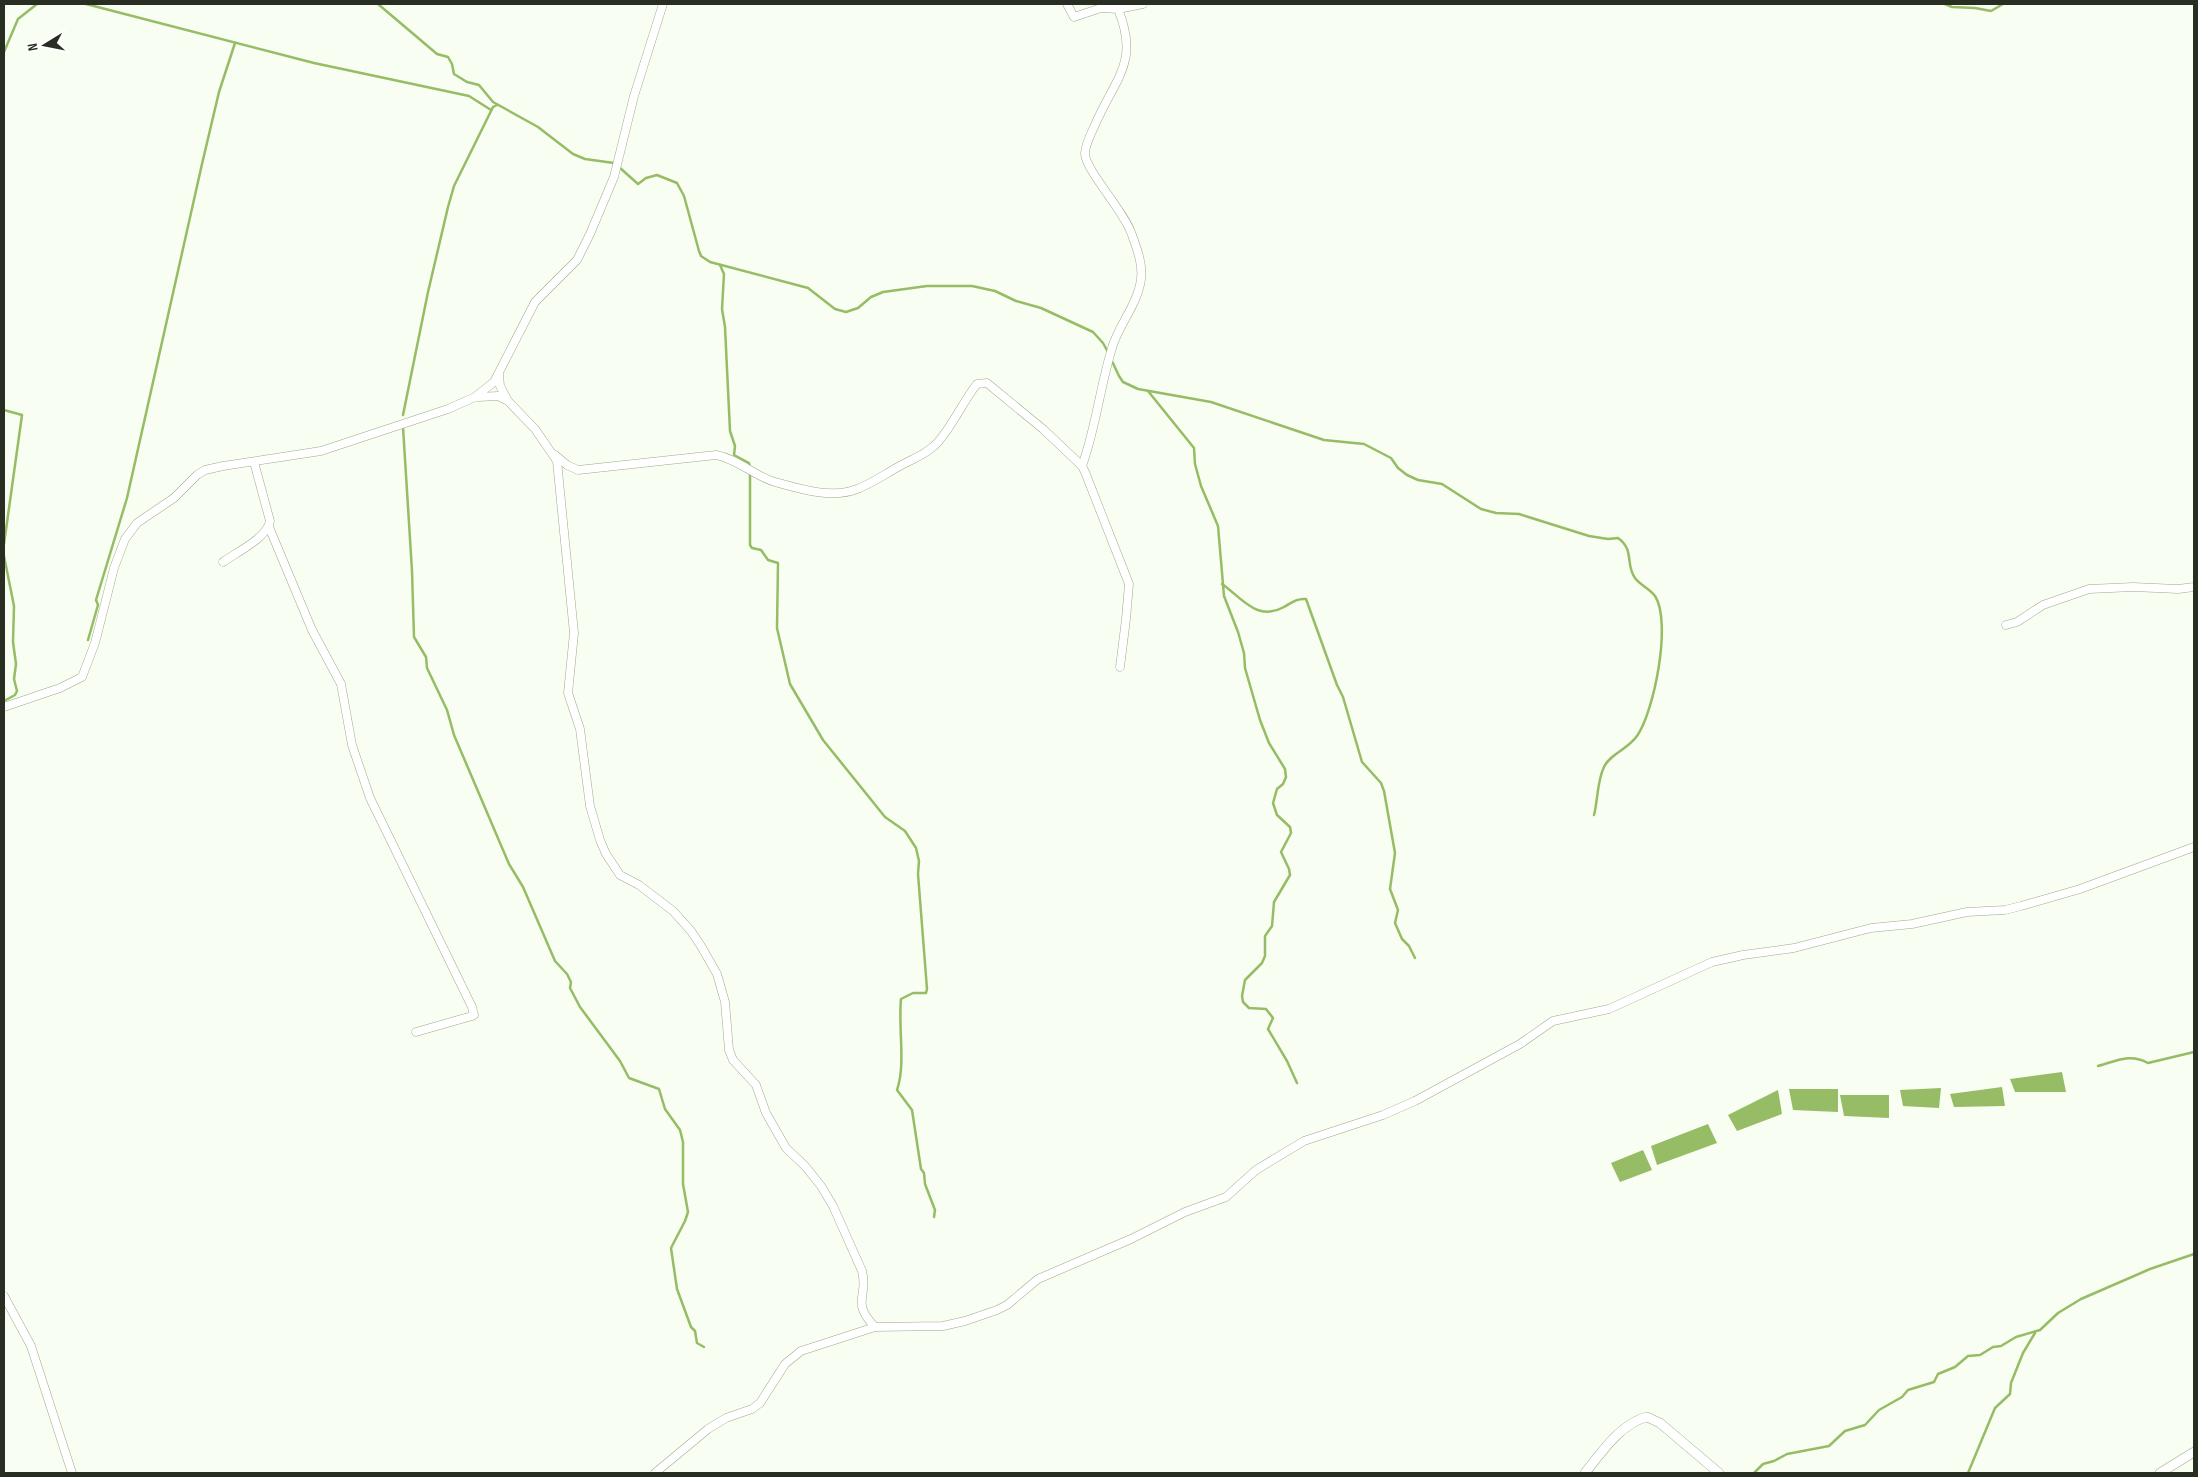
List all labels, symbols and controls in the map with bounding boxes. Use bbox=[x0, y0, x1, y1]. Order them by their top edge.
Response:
north arrow bbox=[20, 20, 70, 70]
text: N bbox=[24, 42, 42, 52]

